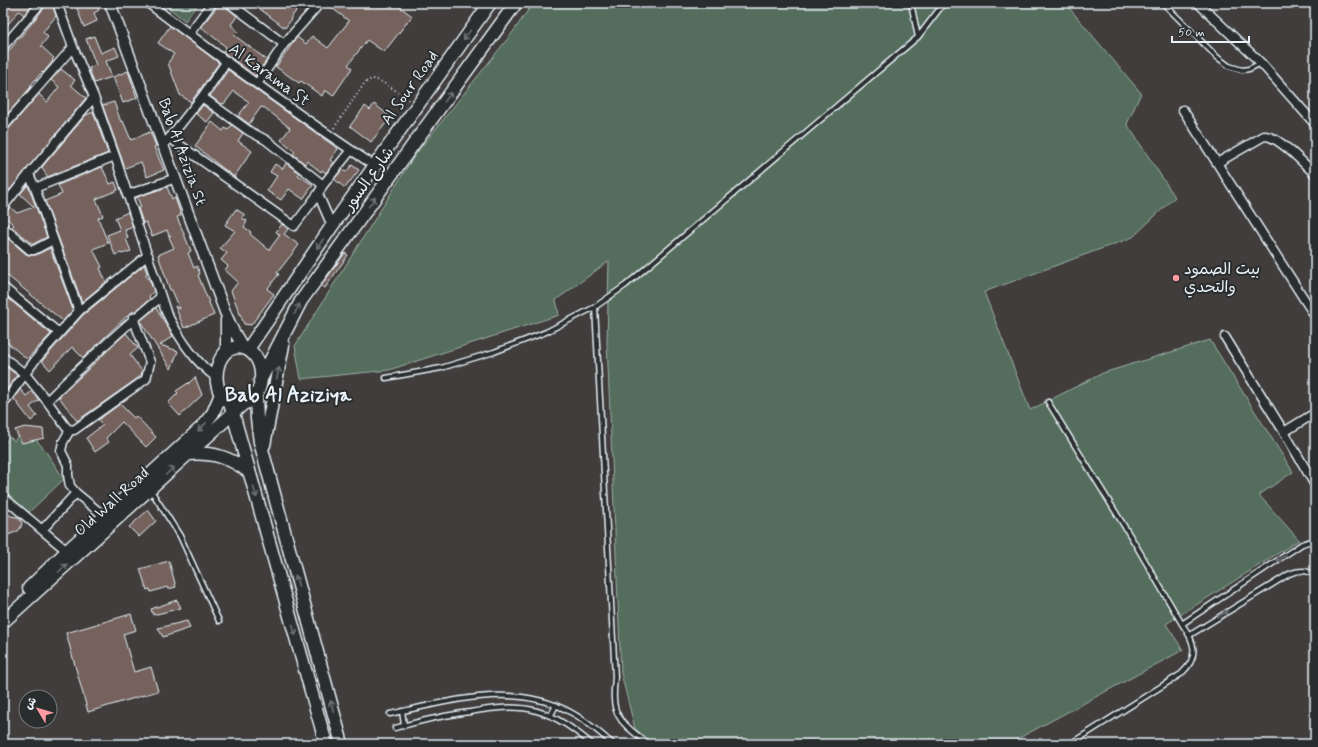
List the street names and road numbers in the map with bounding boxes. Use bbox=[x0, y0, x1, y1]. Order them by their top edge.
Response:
street label: Al Karama St bbox=[224, 39, 314, 112]
street label: Al Sour Road bbox=[377, 47, 443, 129]
street label: Bab Al Azizia St bbox=[153, 95, 211, 209]
street label: شارع السور bbox=[338, 143, 399, 217]
street label: Old Wall Road bbox=[70, 463, 154, 541]

